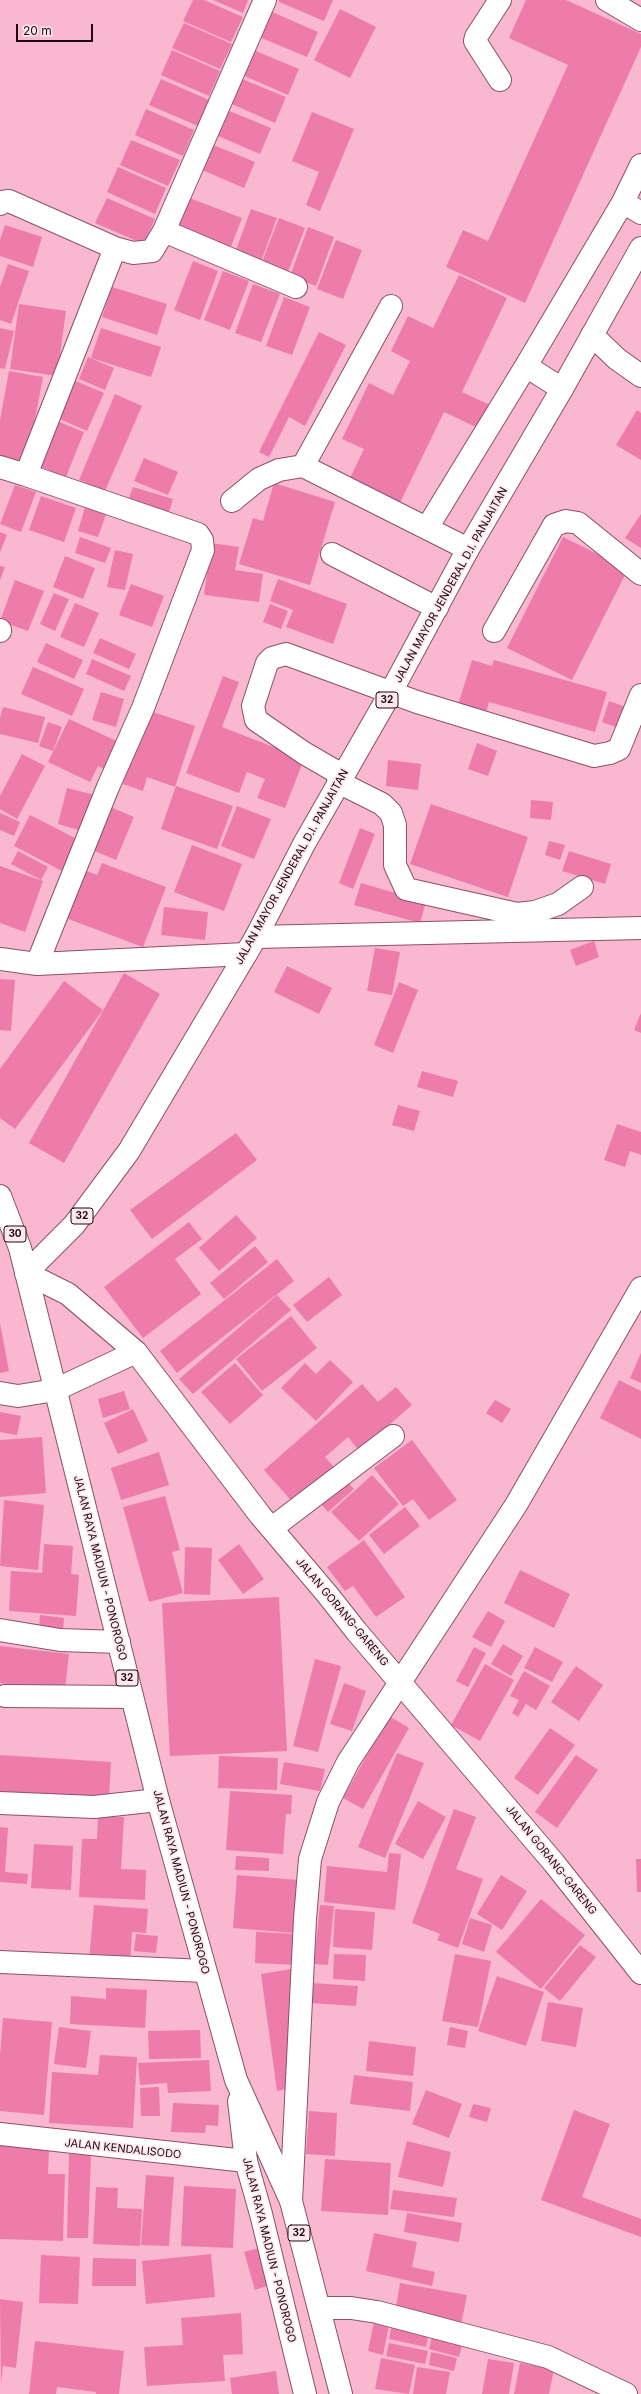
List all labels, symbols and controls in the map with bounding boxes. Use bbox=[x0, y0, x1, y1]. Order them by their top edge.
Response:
scale bar bbox=[18, 16, 95, 42]
text: 20 m bbox=[23, 23, 52, 38]
street label: JALAN MAYOR JENDERAL D.I. PANJAITAN bbox=[392, 485, 510, 685]
road number: 32 bbox=[376, 692, 398, 708]
street label: JALAN MAYOR JENDERAL D.I. PANJAITAN bbox=[233, 767, 351, 967]
road number: 32 bbox=[71, 1208, 93, 1224]
road number: 30 bbox=[4, 1226, 26, 1242]
street label: JALAN RAYA MADIUN - PONOROGO bbox=[71, 1474, 129, 1662]
street label: JALAN GORANG-GARENG bbox=[293, 1555, 391, 1669]
road number: 32 bbox=[116, 1670, 138, 1686]
street label: JALAN RAYA MADIUN - PONOROGO bbox=[150, 1788, 212, 1976]
street label: JALAN GORANG-GARENG bbox=[503, 1802, 599, 1918]
street label: JALAN KENDALISODO bbox=[64, 2136, 182, 2162]
street label: JALAN RAYA MADIUN - PONOROGO bbox=[240, 2156, 298, 2344]
road number: 32 bbox=[288, 2225, 310, 2241]

